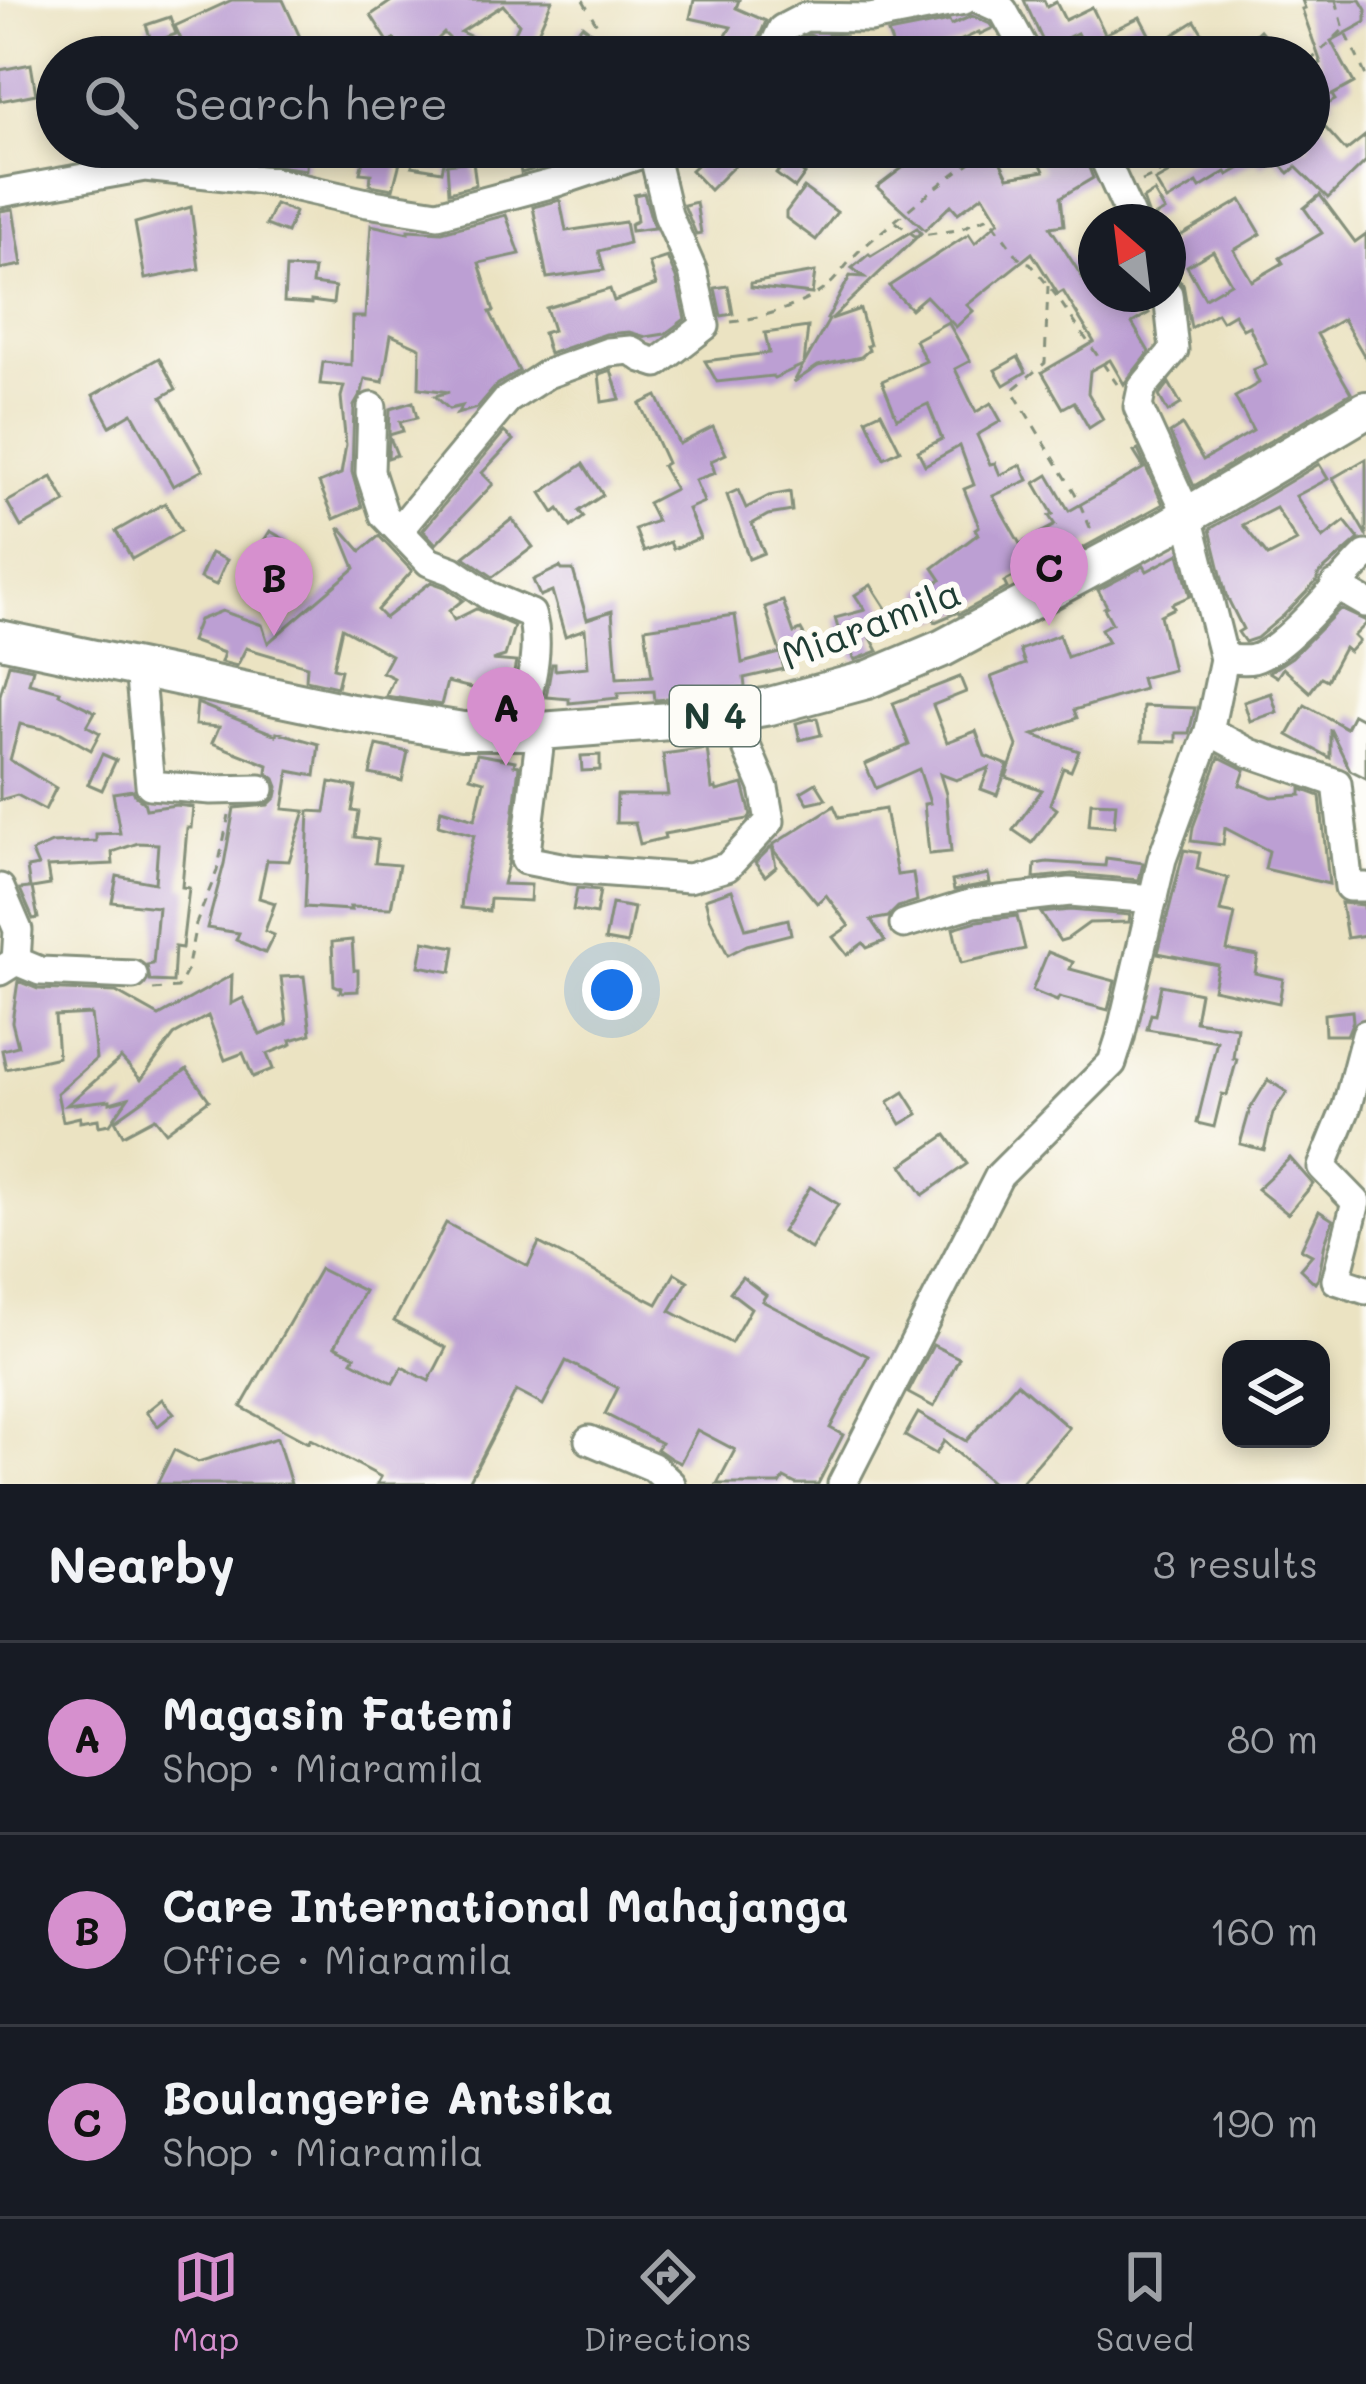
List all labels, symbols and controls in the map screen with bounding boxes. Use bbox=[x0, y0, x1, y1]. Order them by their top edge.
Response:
search box bbox=[36, 36, 1330, 168]
icon: search bbox=[78, 69, 144, 135]
text: Search here bbox=[174, 73, 448, 131]
north arrow bbox=[1078, 204, 1186, 312]
pin: C bbox=[1010, 527, 1088, 626]
pin: B bbox=[235, 537, 313, 636]
street label: Miaramila bbox=[773, 565, 967, 680]
pin: A bbox=[467, 667, 545, 766]
road number: N 4 bbox=[670, 686, 760, 746]
your location bbox=[582, 960, 642, 1020]
map controls bbox=[1222, 1340, 1330, 1448]
button: layers bbox=[1222, 1340, 1330, 1448]
text: Nearby bbox=[48, 1529, 235, 1596]
text: 3 results bbox=[1153, 1537, 1318, 1588]
text: Magasin Fatemi bbox=[162, 1683, 515, 1741]
text: A bbox=[73, 1712, 101, 1763]
text: 80 m bbox=[1227, 1712, 1318, 1763]
text: Shop · Miaramila bbox=[162, 1741, 483, 1792]
text: Care International Mahajanga bbox=[162, 1875, 849, 1933]
text: B bbox=[74, 1904, 100, 1955]
text: 160 m bbox=[1209, 1904, 1318, 1955]
text: Office · Miaramila bbox=[162, 1933, 513, 1984]
text: Boulangerie Antsika bbox=[162, 2067, 613, 2125]
text: C bbox=[73, 2096, 101, 2147]
text: 190 m bbox=[1210, 2096, 1318, 2147]
text: Shop · Miaramila bbox=[162, 2125, 483, 2176]
tab: Map bbox=[172, 2244, 239, 2359]
tab: Directions bbox=[584, 2244, 751, 2359]
tab: Saved bbox=[1096, 2244, 1194, 2359]

